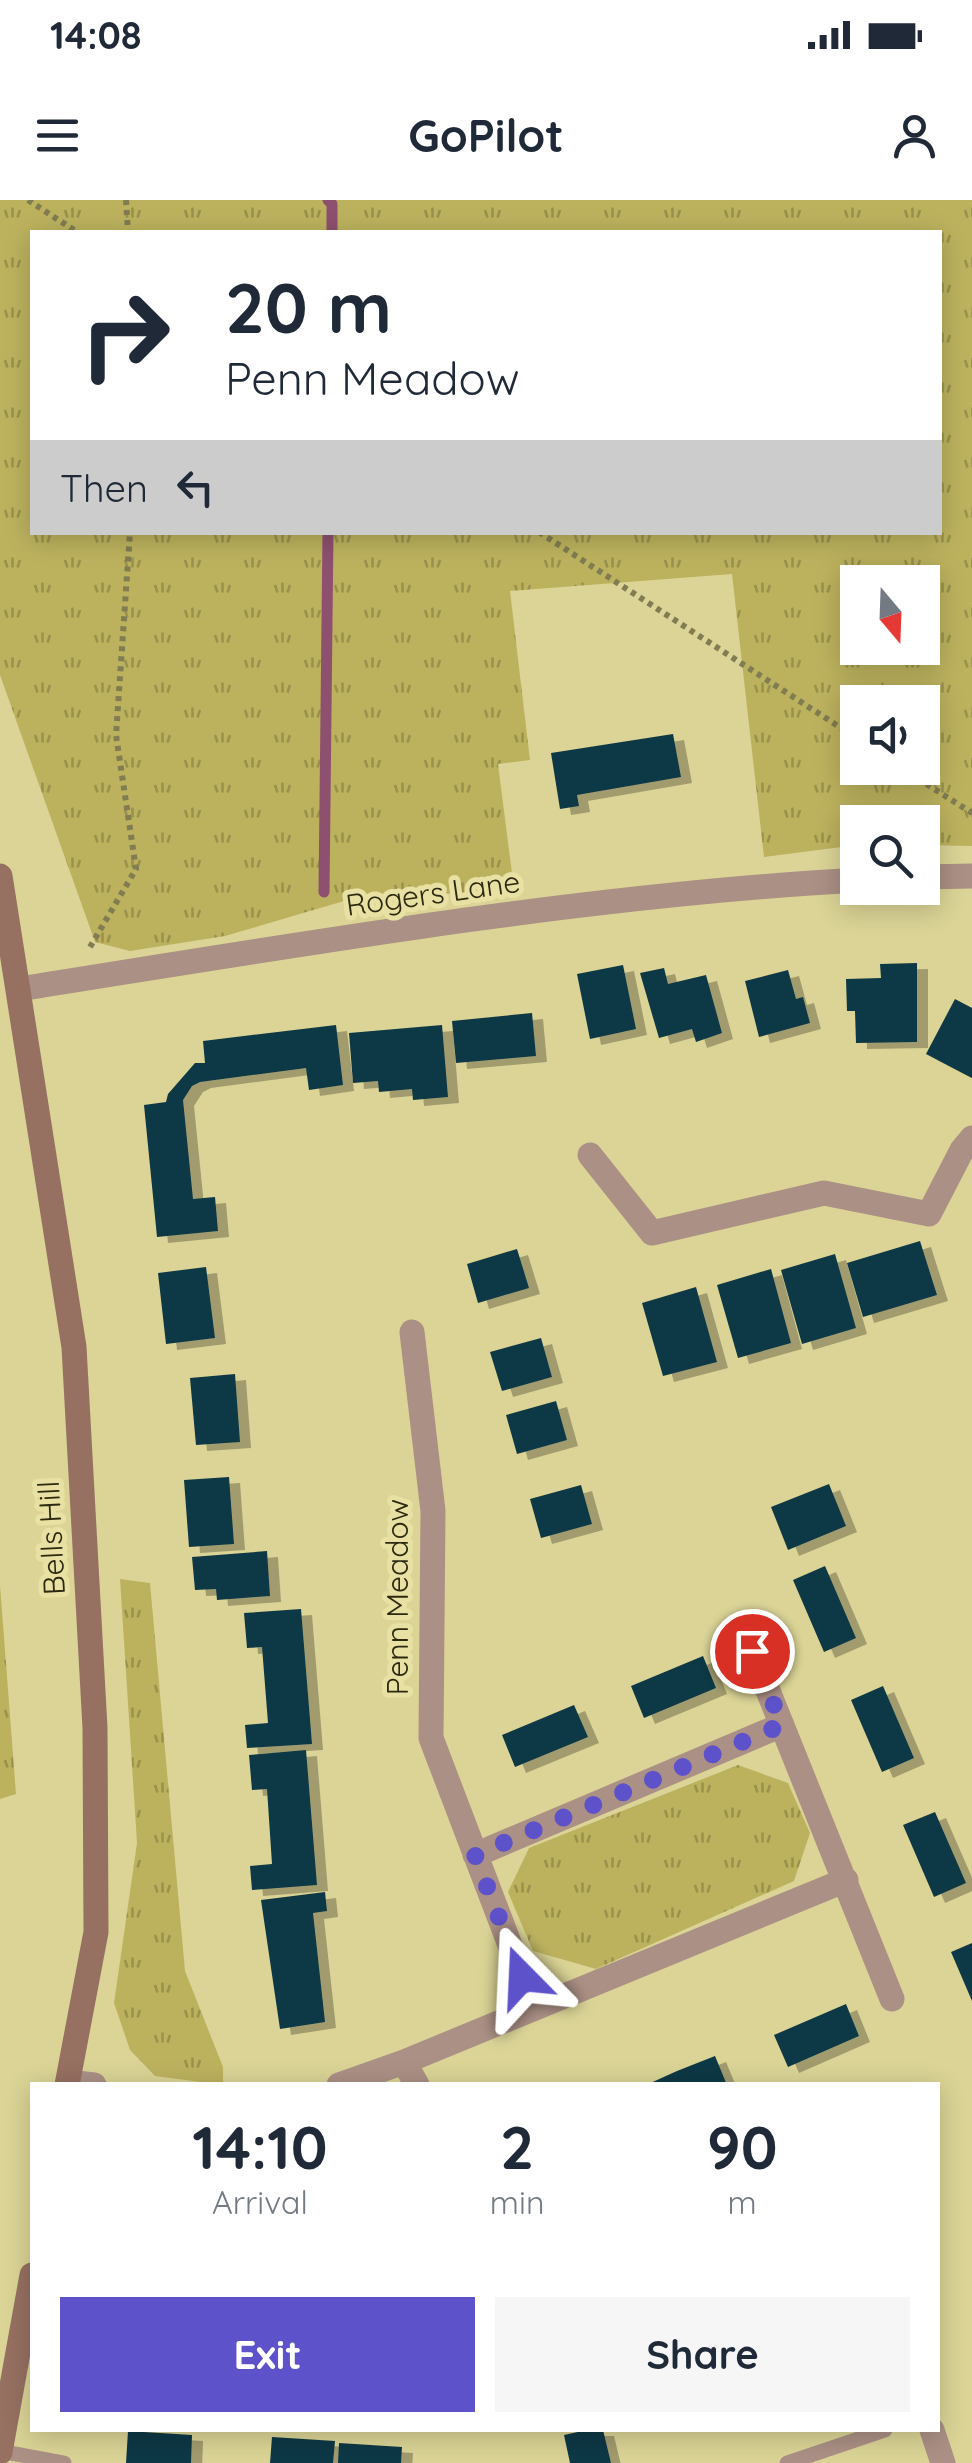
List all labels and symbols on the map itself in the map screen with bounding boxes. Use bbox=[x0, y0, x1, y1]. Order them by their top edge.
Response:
north arrow bbox=[840, 565, 940, 665]
street label: Rogers Lane bbox=[343, 862, 522, 924]
street label: Bells Hill bbox=[29, 1480, 73, 1596]
street label: Penn Meadow bbox=[378, 1499, 416, 1695]
pin bbox=[710, 1609, 795, 1694]
position arrow bbox=[470, 1925, 574, 2029]

